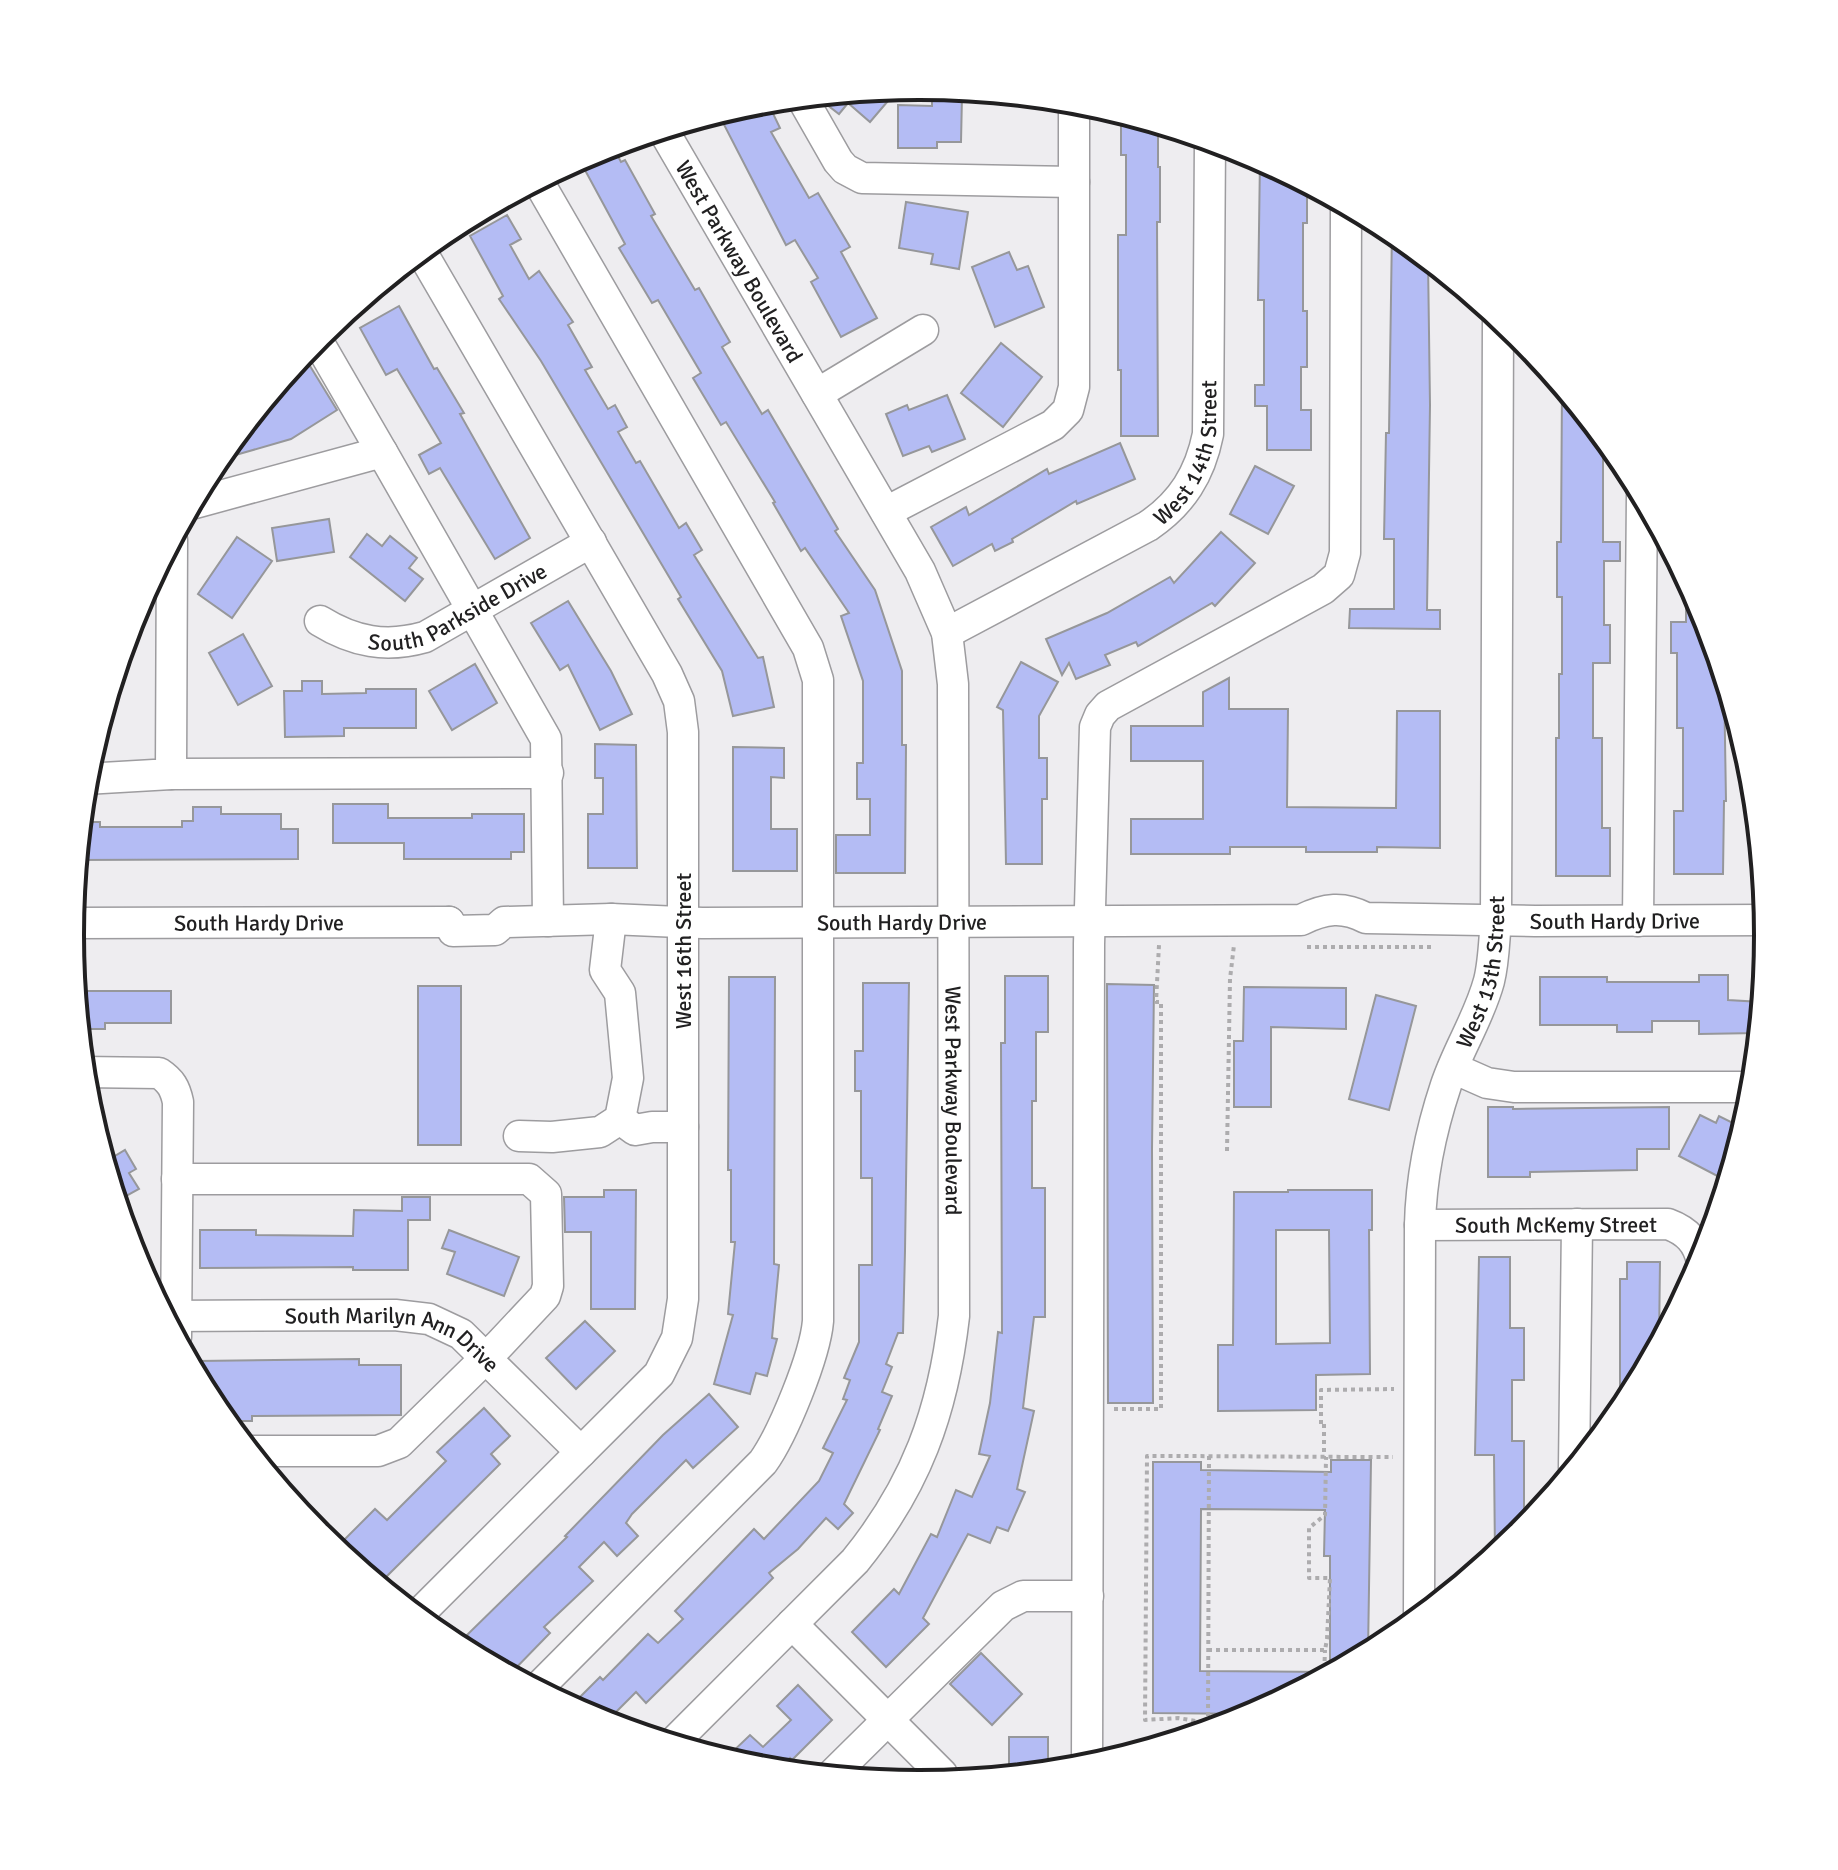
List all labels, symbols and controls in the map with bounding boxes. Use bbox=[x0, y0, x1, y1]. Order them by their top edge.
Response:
street label: West Parkway Boulevard bbox=[670, 156, 809, 368]
street label: West 14th Street bbox=[1148, 380, 1222, 531]
street label: South Parkside Drive bbox=[367, 557, 552, 656]
street label: West 16th Street bbox=[670, 872, 697, 1029]
street label: West 13th Street bbox=[1450, 895, 1510, 1052]
street label: South Hardy Drive bbox=[1530, 907, 1700, 935]
street label: South Hardy Drive bbox=[174, 909, 344, 937]
street label: South Hardy Drive bbox=[817, 909, 987, 936]
street label: West Parkway Boulevard bbox=[939, 986, 967, 1215]
street label: South McKemy Street bbox=[1455, 1211, 1657, 1239]
street label: South Marilyn Ann Drive bbox=[285, 1302, 505, 1378]

